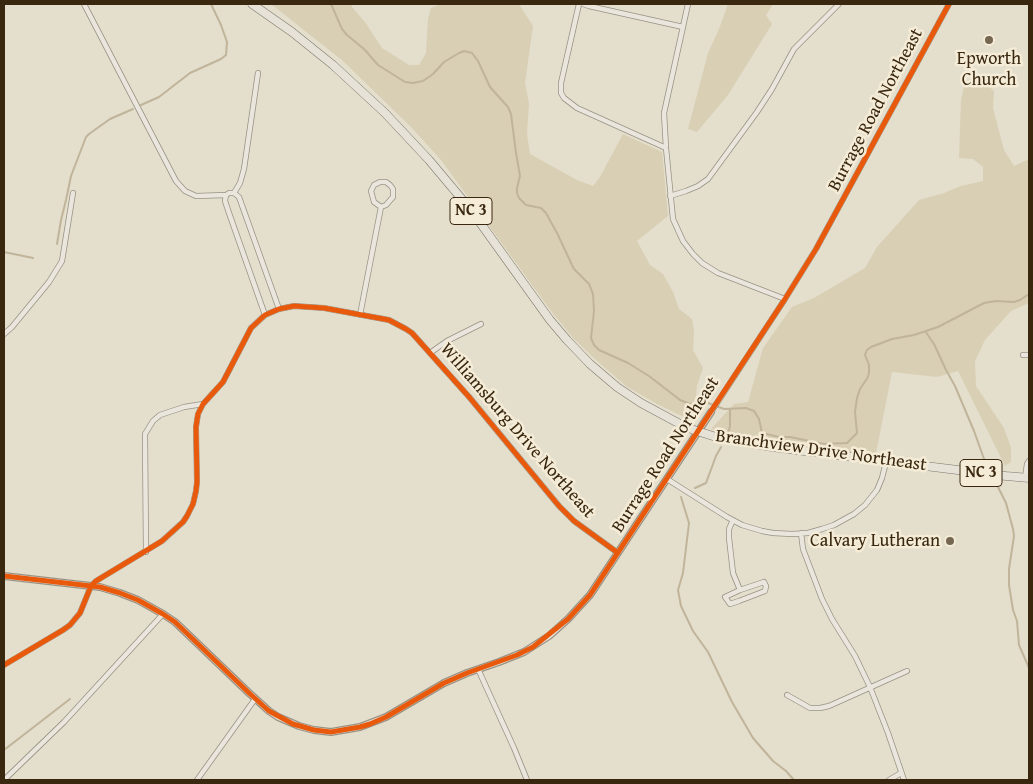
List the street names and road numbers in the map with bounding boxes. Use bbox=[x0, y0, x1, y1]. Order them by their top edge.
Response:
street label: Burrage Road Northeast bbox=[824, 25, 928, 195]
road number: NC 3 bbox=[450, 198, 492, 225]
street label: Williamsburg Drive Northeast bbox=[435, 339, 599, 523]
street label: Burrage Road Northeast bbox=[608, 373, 724, 537]
street label: Branchview Drive Northeast bbox=[714, 426, 928, 476]
road number: NC 3 bbox=[960, 459, 1002, 486]

